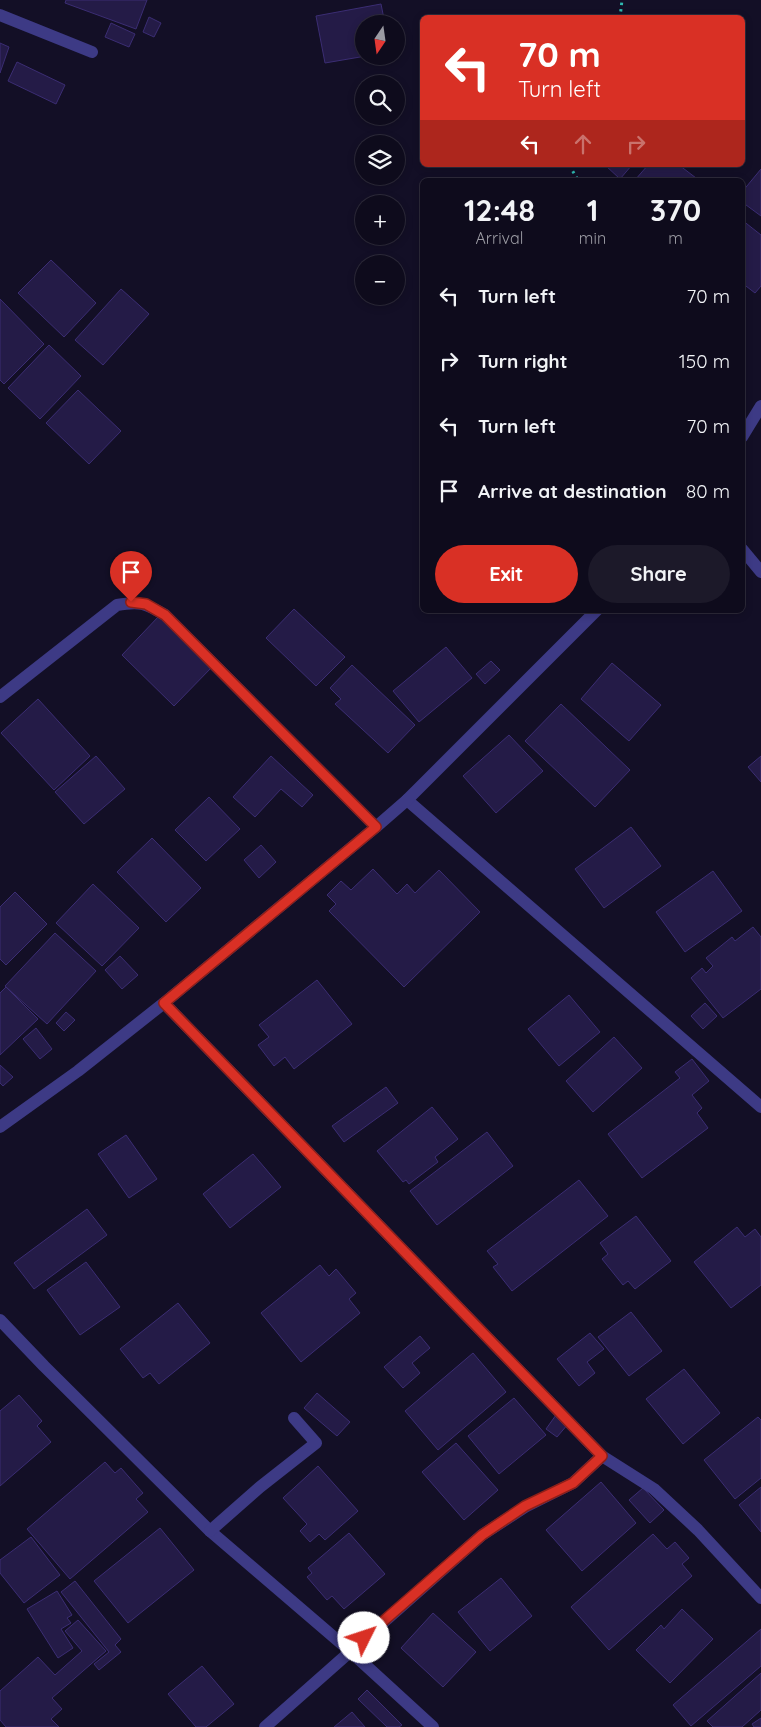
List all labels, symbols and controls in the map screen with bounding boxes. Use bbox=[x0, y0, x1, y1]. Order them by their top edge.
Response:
north arrow bbox=[355, 15, 405, 65]
map controls bbox=[355, 15, 405, 305]
text: 70 m bbox=[518, 32, 601, 76]
icon: left bbox=[435, 35, 500, 100]
button: search bbox=[355, 75, 405, 125]
text: Turn left bbox=[518, 75, 601, 103]
icon: left bbox=[516, 130, 544, 158]
icon: ahead bbox=[569, 130, 597, 158]
icon: right bbox=[622, 130, 650, 158]
button: layers bbox=[355, 135, 405, 185]
text: 12:48 bbox=[464, 191, 535, 229]
text: 1 bbox=[587, 191, 598, 229]
text: 370 bbox=[650, 191, 701, 229]
button: + bbox=[355, 195, 405, 245]
text: Arrival bbox=[475, 228, 523, 248]
text: min bbox=[579, 228, 606, 248]
text: m bbox=[668, 228, 683, 248]
button: − bbox=[355, 255, 405, 305]
icon: left bbox=[435, 282, 463, 310]
text: Turn left bbox=[478, 284, 556, 308]
text: 70 m bbox=[686, 284, 730, 308]
icon: right bbox=[435, 347, 463, 375]
text: Turn right bbox=[478, 349, 567, 373]
text: 150 m bbox=[679, 349, 730, 373]
icon: left bbox=[435, 412, 463, 440]
text: Turn left bbox=[478, 414, 556, 438]
text: 70 m bbox=[686, 414, 730, 438]
icon: arrive bbox=[435, 477, 463, 505]
text: Arrive at destination bbox=[478, 479, 667, 503]
text: 80 m bbox=[686, 479, 730, 503]
button: Exit bbox=[435, 545, 578, 603]
button: Share bbox=[588, 545, 730, 603]
pin bbox=[110, 551, 152, 602]
icon: arrive bbox=[117, 558, 145, 586]
position arrow bbox=[337, 1611, 389, 1663]

